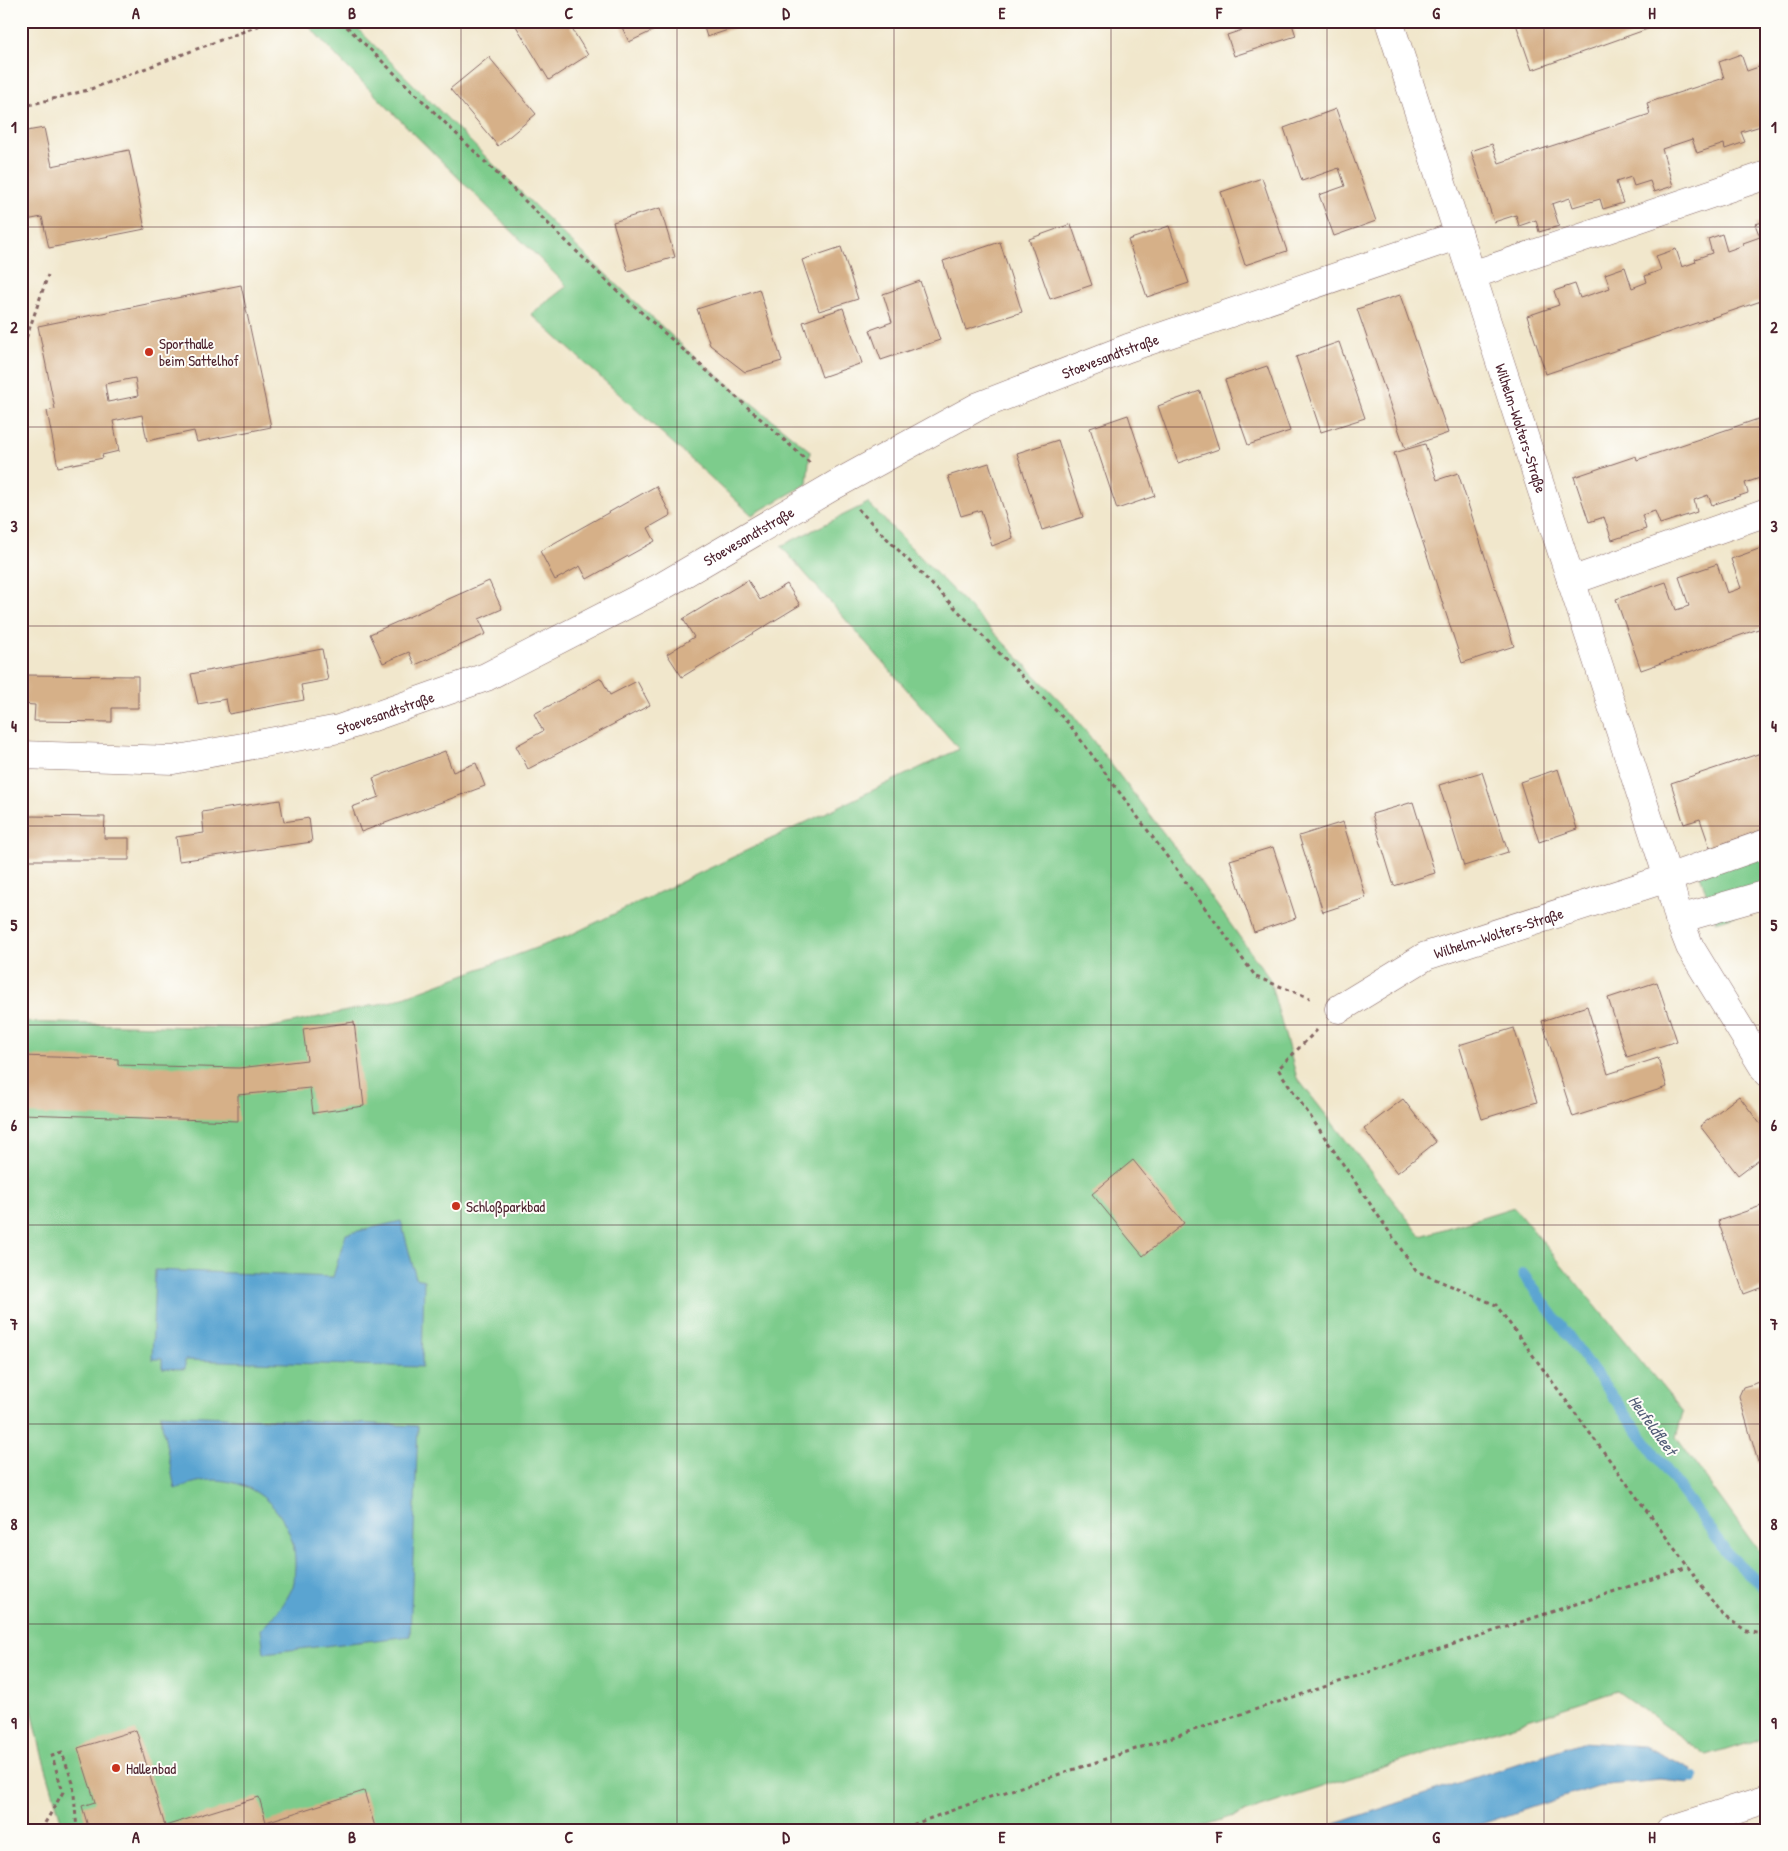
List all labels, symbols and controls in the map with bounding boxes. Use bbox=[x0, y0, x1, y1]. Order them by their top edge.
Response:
text: A bbox=[132, 2, 140, 24]
text: B bbox=[348, 2, 356, 24]
text: C bbox=[565, 2, 574, 24]
text: D bbox=[782, 2, 790, 24]
text: E bbox=[998, 2, 1006, 24]
text: F bbox=[1215, 2, 1223, 24]
text: G bbox=[1432, 2, 1440, 24]
text: H bbox=[1648, 2, 1656, 24]
text: 1 bbox=[11, 116, 17, 138]
text: 1 bbox=[1771, 116, 1777, 138]
text: 2 bbox=[10, 316, 18, 338]
text: 2 bbox=[1770, 316, 1778, 338]
street label: Stoevesandtstraße bbox=[1058, 328, 1161, 383]
place label: Sporthalle beim Sattelhof bbox=[159, 333, 240, 371]
marker: Sporthalle beim Sattelhof bbox=[143, 346, 155, 358]
street label: Wilhelm-Wolters-Straße bbox=[1491, 361, 1552, 495]
street label: Stoevesandtstraße bbox=[699, 501, 798, 571]
text: 3 bbox=[10, 515, 18, 537]
text: 3 bbox=[1770, 515, 1778, 537]
street label: Stoevesandtstraße bbox=[334, 686, 437, 740]
text: 4 bbox=[11, 715, 17, 737]
text: 4 bbox=[1771, 715, 1777, 737]
street label: Wilhelm-Wolters-Straße bbox=[1431, 902, 1566, 963]
text: 5 bbox=[11, 914, 18, 936]
text: 5 bbox=[1771, 914, 1778, 936]
text: 6 bbox=[11, 1114, 18, 1136]
text: 6 bbox=[1771, 1114, 1778, 1136]
place label: Schloßparkbad bbox=[466, 1196, 545, 1217]
marker: Schloßparkbad bbox=[450, 1200, 462, 1212]
text: 7 bbox=[9, 1313, 18, 1335]
text: 7 bbox=[1769, 1313, 1778, 1335]
water label: Heufeldfleet bbox=[1624, 1391, 1684, 1462]
text: 8 bbox=[11, 1513, 18, 1535]
text: 8 bbox=[1771, 1513, 1778, 1535]
text: 9 bbox=[11, 1712, 17, 1734]
text: 9 bbox=[1771, 1712, 1777, 1734]
place label: Hallenbad bbox=[126, 1758, 176, 1779]
marker: Hallenbad bbox=[110, 1762, 122, 1774]
text: A bbox=[132, 1826, 140, 1848]
text: B bbox=[348, 1826, 356, 1848]
text: C bbox=[565, 1826, 574, 1848]
text: D bbox=[782, 1826, 790, 1848]
text: E bbox=[998, 1826, 1006, 1848]
text: F bbox=[1215, 1826, 1223, 1848]
text: G bbox=[1432, 1826, 1440, 1848]
text: H bbox=[1648, 1826, 1656, 1848]

